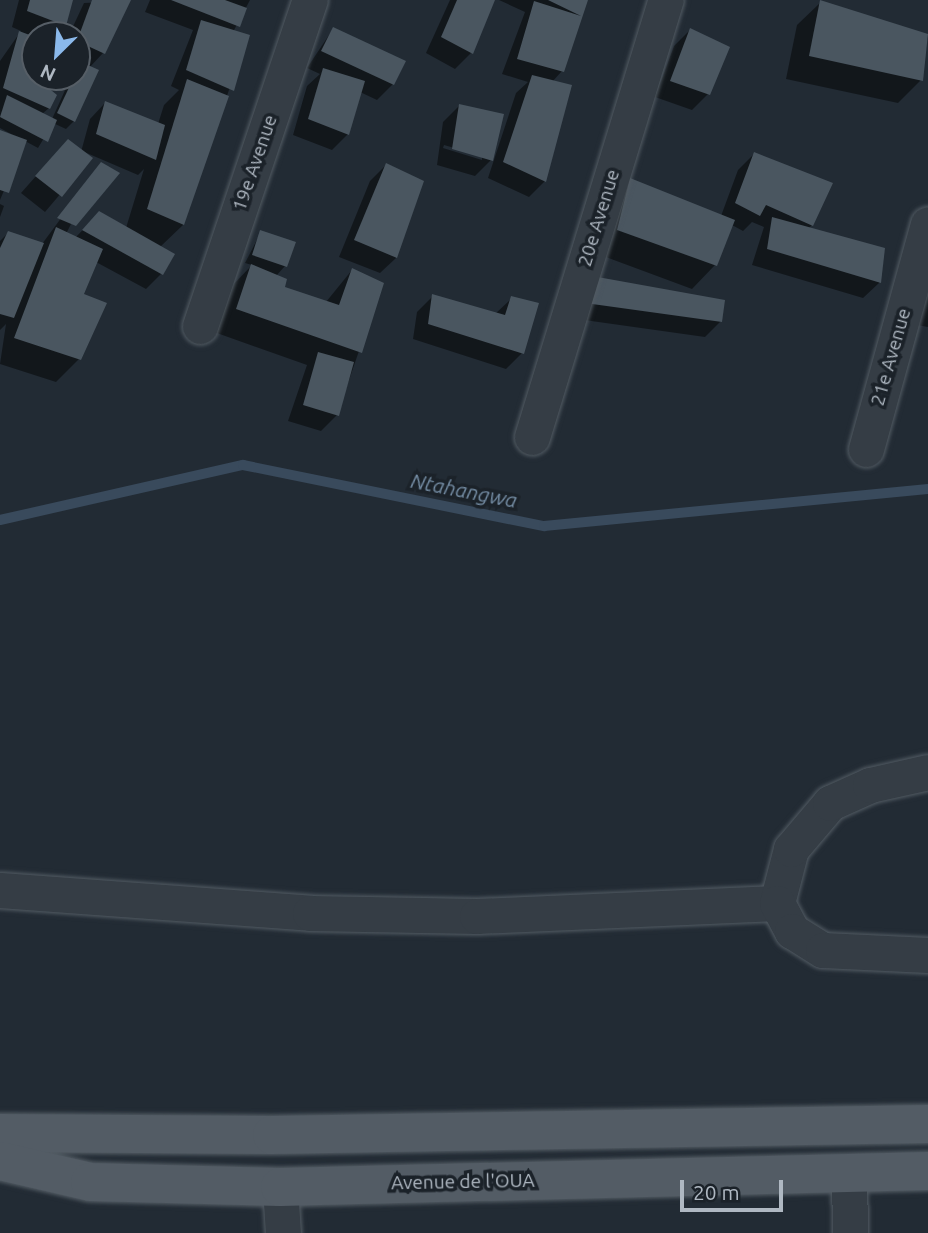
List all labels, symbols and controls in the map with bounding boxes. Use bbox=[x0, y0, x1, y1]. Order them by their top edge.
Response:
north arrow bbox=[21, 21, 91, 91]
text: N bbox=[37, 60, 59, 86]
street label: 19e Avenue bbox=[228, 112, 282, 214]
street label: 20e Avenue bbox=[573, 167, 625, 269]
street label: 21e Avenue bbox=[866, 306, 916, 408]
water label: Ntahangwa bbox=[409, 467, 519, 513]
scale bar bbox=[683, 1166, 786, 1210]
street label: Avenue de l'OUA bbox=[391, 1169, 535, 1195]
text: 20 m bbox=[693, 1180, 740, 1204]

